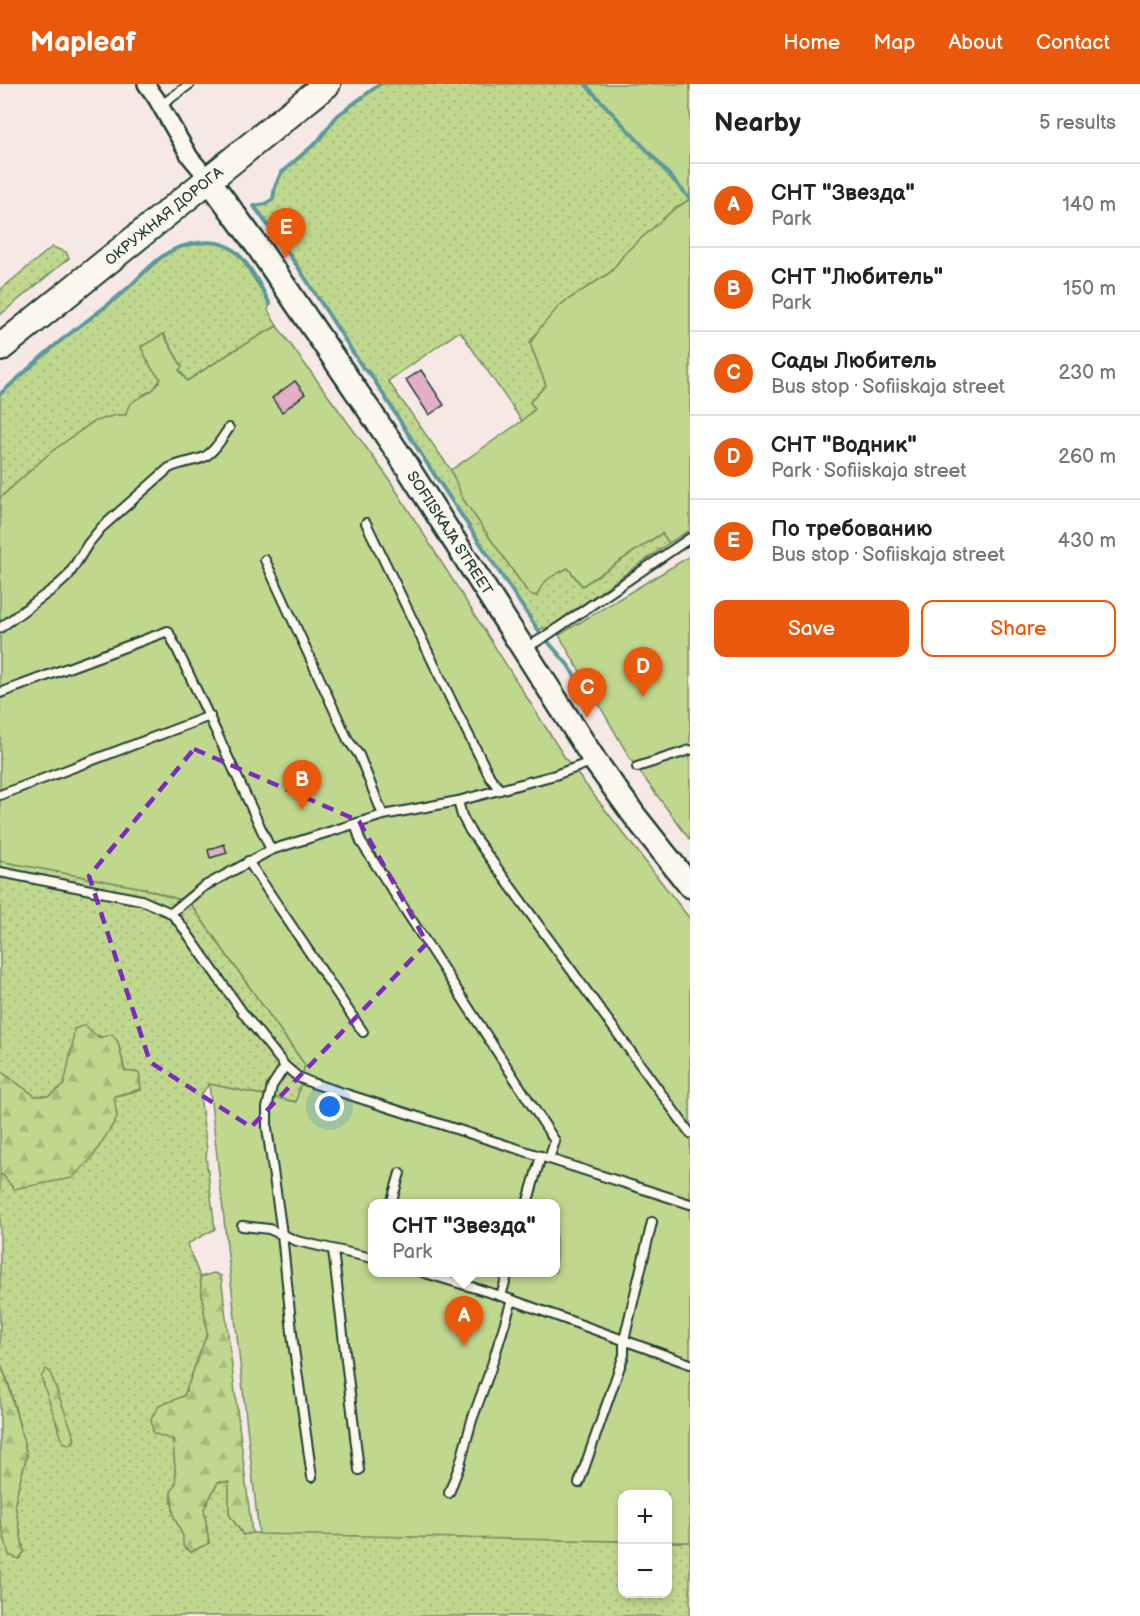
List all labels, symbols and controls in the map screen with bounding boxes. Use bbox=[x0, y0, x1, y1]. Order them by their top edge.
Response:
text: Mapleaf bbox=[30, 26, 136, 59]
text: Home bbox=[783, 30, 840, 55]
text: Map bbox=[873, 30, 915, 55]
text: About bbox=[948, 30, 1003, 55]
text: Contact bbox=[1036, 30, 1110, 55]
text: Nearby bbox=[714, 108, 801, 139]
text: 5 results bbox=[1039, 111, 1116, 135]
street label: ОКРУЖНАЯ ДОРОГА bbox=[101, 162, 228, 270]
text: СНТ "Звезда" bbox=[771, 180, 915, 207]
text: A bbox=[727, 193, 740, 217]
text: 140 m bbox=[1062, 193, 1116, 217]
text: Park bbox=[771, 207, 811, 231]
pin: E bbox=[266, 208, 306, 258]
text: СНТ "Любитель" bbox=[771, 264, 943, 291]
text: B bbox=[726, 277, 741, 301]
text: 150 m bbox=[1063, 277, 1116, 301]
text: Park bbox=[771, 291, 811, 315]
text: Сады Любитель bbox=[771, 348, 936, 375]
text: C bbox=[726, 361, 741, 385]
text: 230 m bbox=[1059, 361, 1116, 385]
text: Bus stop · Sofiiskaja street bbox=[771, 375, 1005, 399]
text: СНТ "Водник" bbox=[771, 432, 917, 459]
text: D bbox=[727, 445, 740, 469]
text: 260 m bbox=[1058, 445, 1116, 469]
text: Park · Sofiiskaja street bbox=[771, 459, 967, 483]
street label: SOFIISKAJA STREET bbox=[402, 468, 497, 599]
text: По требованию bbox=[771, 516, 932, 543]
text: E bbox=[727, 529, 740, 553]
text: 430 m bbox=[1058, 529, 1116, 553]
text: Bus stop · Sofiiskaja street bbox=[771, 543, 1005, 567]
button: Save bbox=[714, 600, 909, 657]
button: Share bbox=[921, 600, 1116, 657]
pin: D bbox=[624, 648, 662, 697]
pin: C bbox=[568, 668, 606, 718]
pin: B bbox=[282, 760, 322, 810]
your location bbox=[315, 1092, 344, 1121]
popup bbox=[368, 1199, 560, 1277]
text: СНТ "Звезда" bbox=[392, 1213, 536, 1240]
text: Park bbox=[392, 1240, 432, 1264]
pin: A bbox=[444, 1296, 484, 1346]
map controls bbox=[618, 1490, 672, 1598]
button: + bbox=[618, 1490, 672, 1544]
button: − bbox=[618, 1544, 672, 1598]

